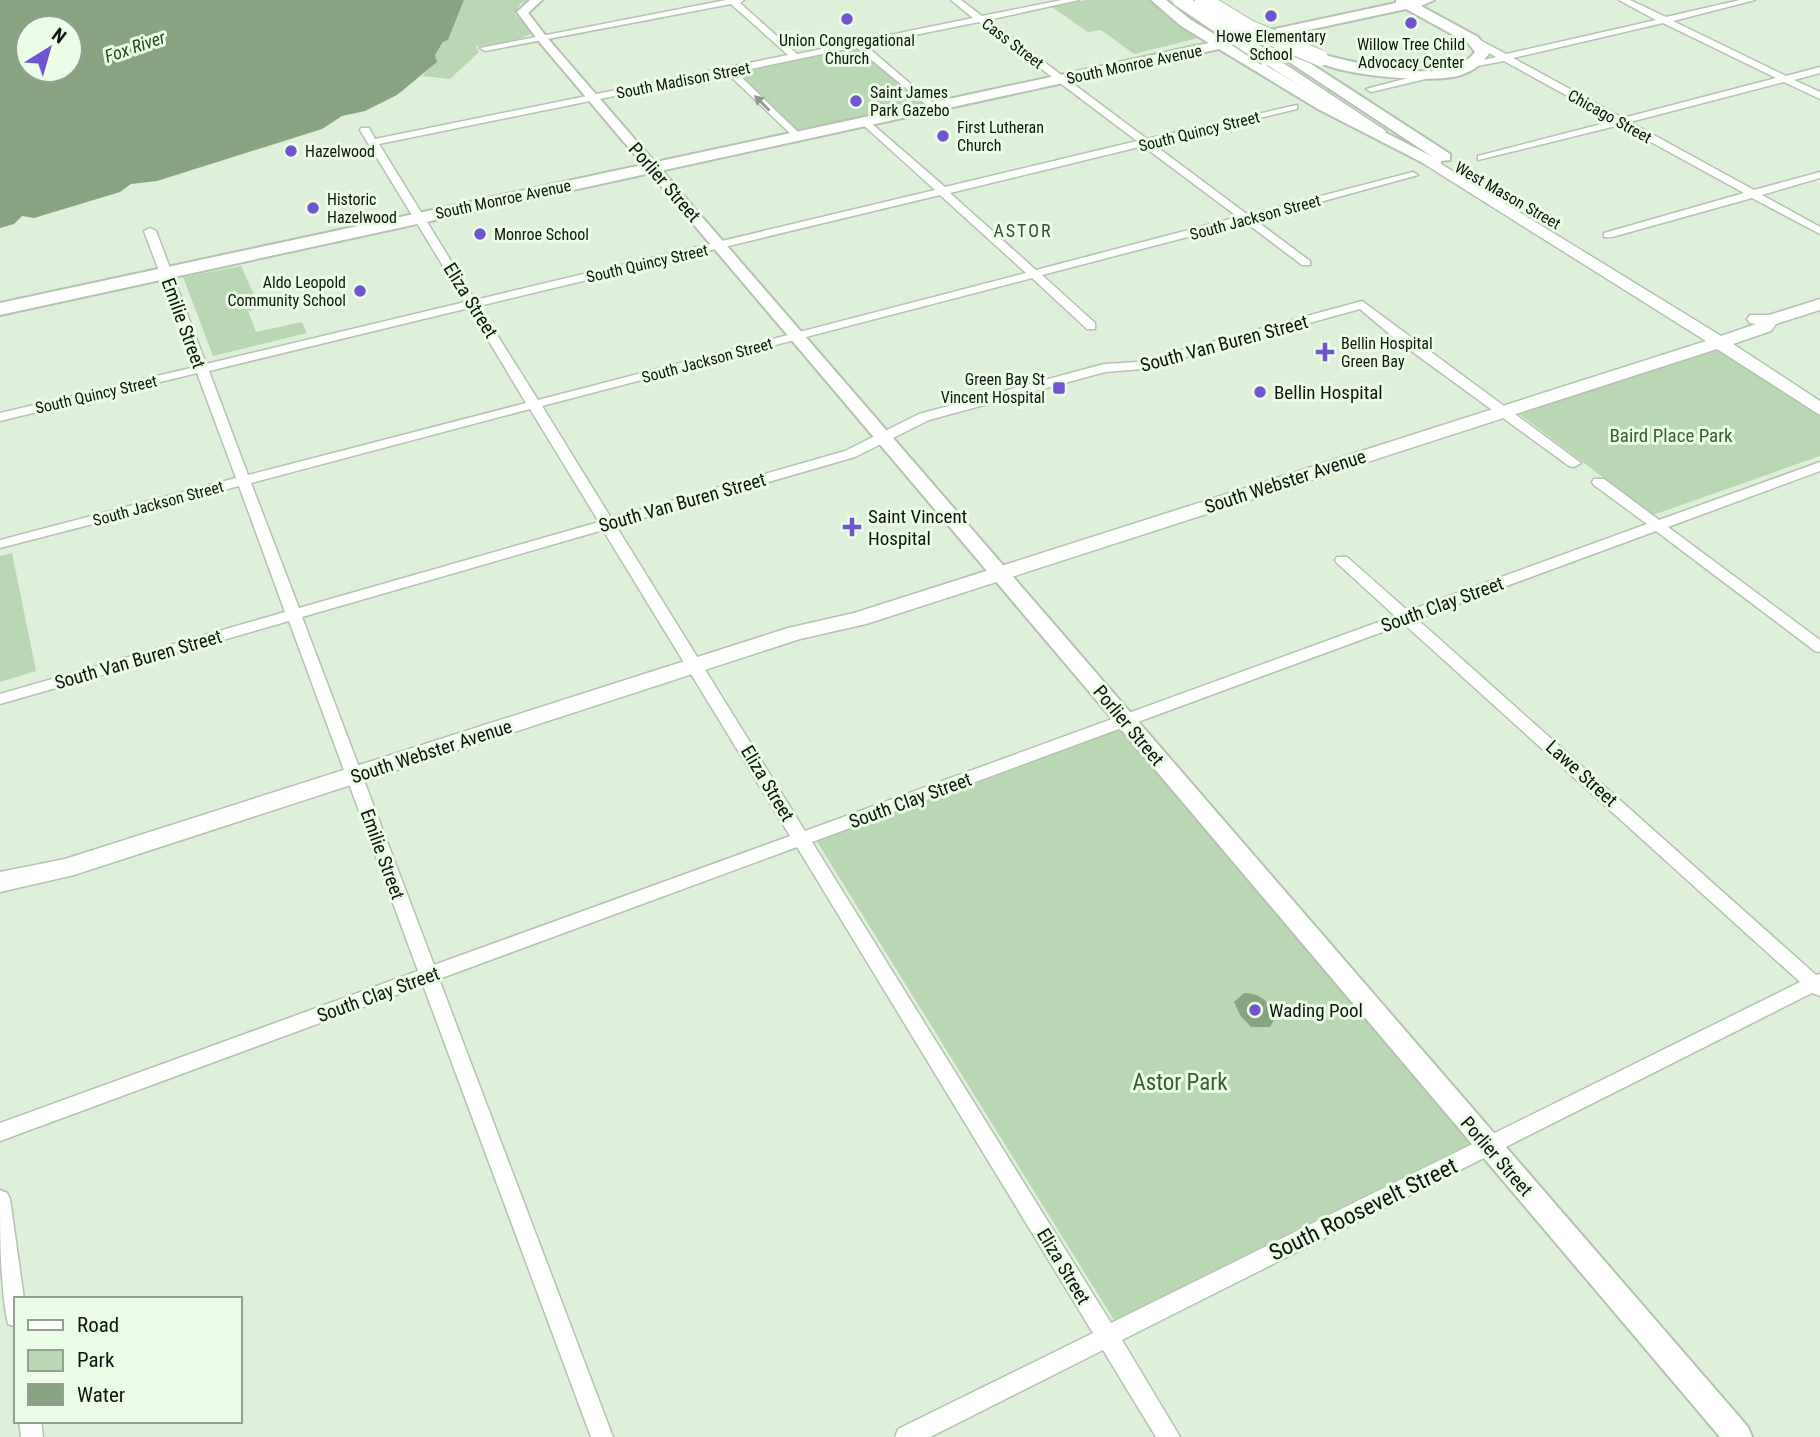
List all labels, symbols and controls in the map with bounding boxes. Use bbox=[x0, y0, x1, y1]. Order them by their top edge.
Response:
marker: Howe Elementary School bbox=[1263, 8, 1279, 24]
marker: Union Congregational Church bbox=[839, 11, 855, 27]
north arrow bbox=[14, 14, 84, 84]
street label: Cass Street bbox=[978, 14, 1048, 73]
marker: Willow Tree Child Advocacy Center bbox=[1403, 15, 1419, 31]
text: N bbox=[47, 23, 70, 49]
water label: Fox River bbox=[102, 26, 169, 67]
place label: Howe Elementary School bbox=[1216, 27, 1326, 64]
place label: Union Congregational Church bbox=[779, 31, 915, 68]
place label: Willow Tree Child Advocacy Center bbox=[1357, 35, 1465, 72]
street label: South Monroe Avenue bbox=[1065, 41, 1204, 88]
street label: South Madison Street bbox=[615, 58, 752, 103]
place label: Saint James Park Gazebo bbox=[870, 83, 950, 120]
street label: Chicago Street bbox=[1565, 86, 1655, 147]
marker: Saint James Park Gazebo bbox=[848, 93, 864, 109]
one-way arrow bbox=[755, 95, 771, 112]
street label: South Quincy Street bbox=[1137, 107, 1262, 156]
place label: First Lutheran Church bbox=[957, 118, 1044, 155]
marker: First Lutheran Church bbox=[935, 128, 951, 144]
street label: Porlier Street bbox=[624, 138, 705, 227]
place label: Hazelwood bbox=[305, 142, 375, 161]
marker: Hazelwood bbox=[283, 143, 299, 159]
street label: West Mason Street bbox=[1451, 157, 1564, 234]
street label: South Monroe Avenue bbox=[434, 176, 573, 223]
place label: Historic Hazelwood bbox=[327, 190, 397, 227]
street label: South Jackson Street bbox=[1188, 191, 1323, 244]
marker: Historic Hazelwood bbox=[305, 200, 321, 216]
district label: ASTOR bbox=[993, 220, 1053, 241]
place label: Monroe School bbox=[494, 225, 589, 244]
marker: Monroe School bbox=[472, 226, 488, 242]
street label: South Quincy Street bbox=[584, 240, 710, 287]
street label: Eliza Street bbox=[438, 258, 503, 342]
place label: Aldo Leopold Community School bbox=[227, 273, 346, 310]
street label: Emilie Street bbox=[157, 275, 211, 372]
marker: Aldo Leopold Community School bbox=[352, 283, 368, 299]
street label: South Van Buren Street bbox=[1138, 310, 1311, 377]
street label: South Jackson Street bbox=[640, 334, 775, 387]
place label: Bellin Hospital Green Bay bbox=[1341, 334, 1433, 371]
marker: Bellin Hospital Green Bay bbox=[1315, 342, 1335, 362]
place label: Green Bay St Vincent Hospital bbox=[941, 370, 1045, 407]
street label: South Quincy Street bbox=[33, 371, 159, 418]
marker: Green Bay St Vincent Hospital bbox=[1051, 380, 1067, 396]
place label: Bellin Hospital bbox=[1274, 381, 1383, 404]
marker: Bellin Hospital bbox=[1252, 384, 1268, 400]
park label: Baird Place Park bbox=[1609, 424, 1733, 447]
street label: South Webster Avenue bbox=[1202, 445, 1369, 518]
street label: South Van Buren Street bbox=[596, 468, 768, 537]
street label: South Jackson Street bbox=[91, 477, 226, 530]
place label: Saint Vincent Hospital bbox=[868, 505, 967, 550]
marker: Saint Vincent Hospital bbox=[842, 517, 862, 537]
street label: South Clay Street bbox=[1378, 572, 1507, 637]
street label: South Van Buren Street bbox=[52, 625, 224, 694]
street label: Porlier Street bbox=[1088, 680, 1169, 770]
street label: South Webster Avenue bbox=[348, 715, 515, 788]
street label: Lawe Street bbox=[1541, 735, 1622, 811]
street label: Eliza Street bbox=[736, 741, 799, 825]
street label: South Clay Street bbox=[846, 768, 975, 833]
street label: Emilie Street bbox=[356, 806, 410, 903]
street label: South Clay Street bbox=[314, 962, 443, 1027]
place label: Wading Pool bbox=[1269, 999, 1363, 1022]
marker: Wading Pool bbox=[1247, 1002, 1263, 1018]
park label: Astor Park bbox=[1132, 1069, 1228, 1096]
street label: Porlier Street bbox=[1456, 1112, 1537, 1201]
street label: South Roosevelt Street bbox=[1265, 1152, 1462, 1267]
street label: Eliza Street bbox=[1032, 1224, 1095, 1308]
legend bbox=[14, 1297, 242, 1423]
text: Road bbox=[77, 1313, 119, 1337]
text: Park bbox=[77, 1348, 115, 1372]
text: Water bbox=[77, 1383, 125, 1407]

